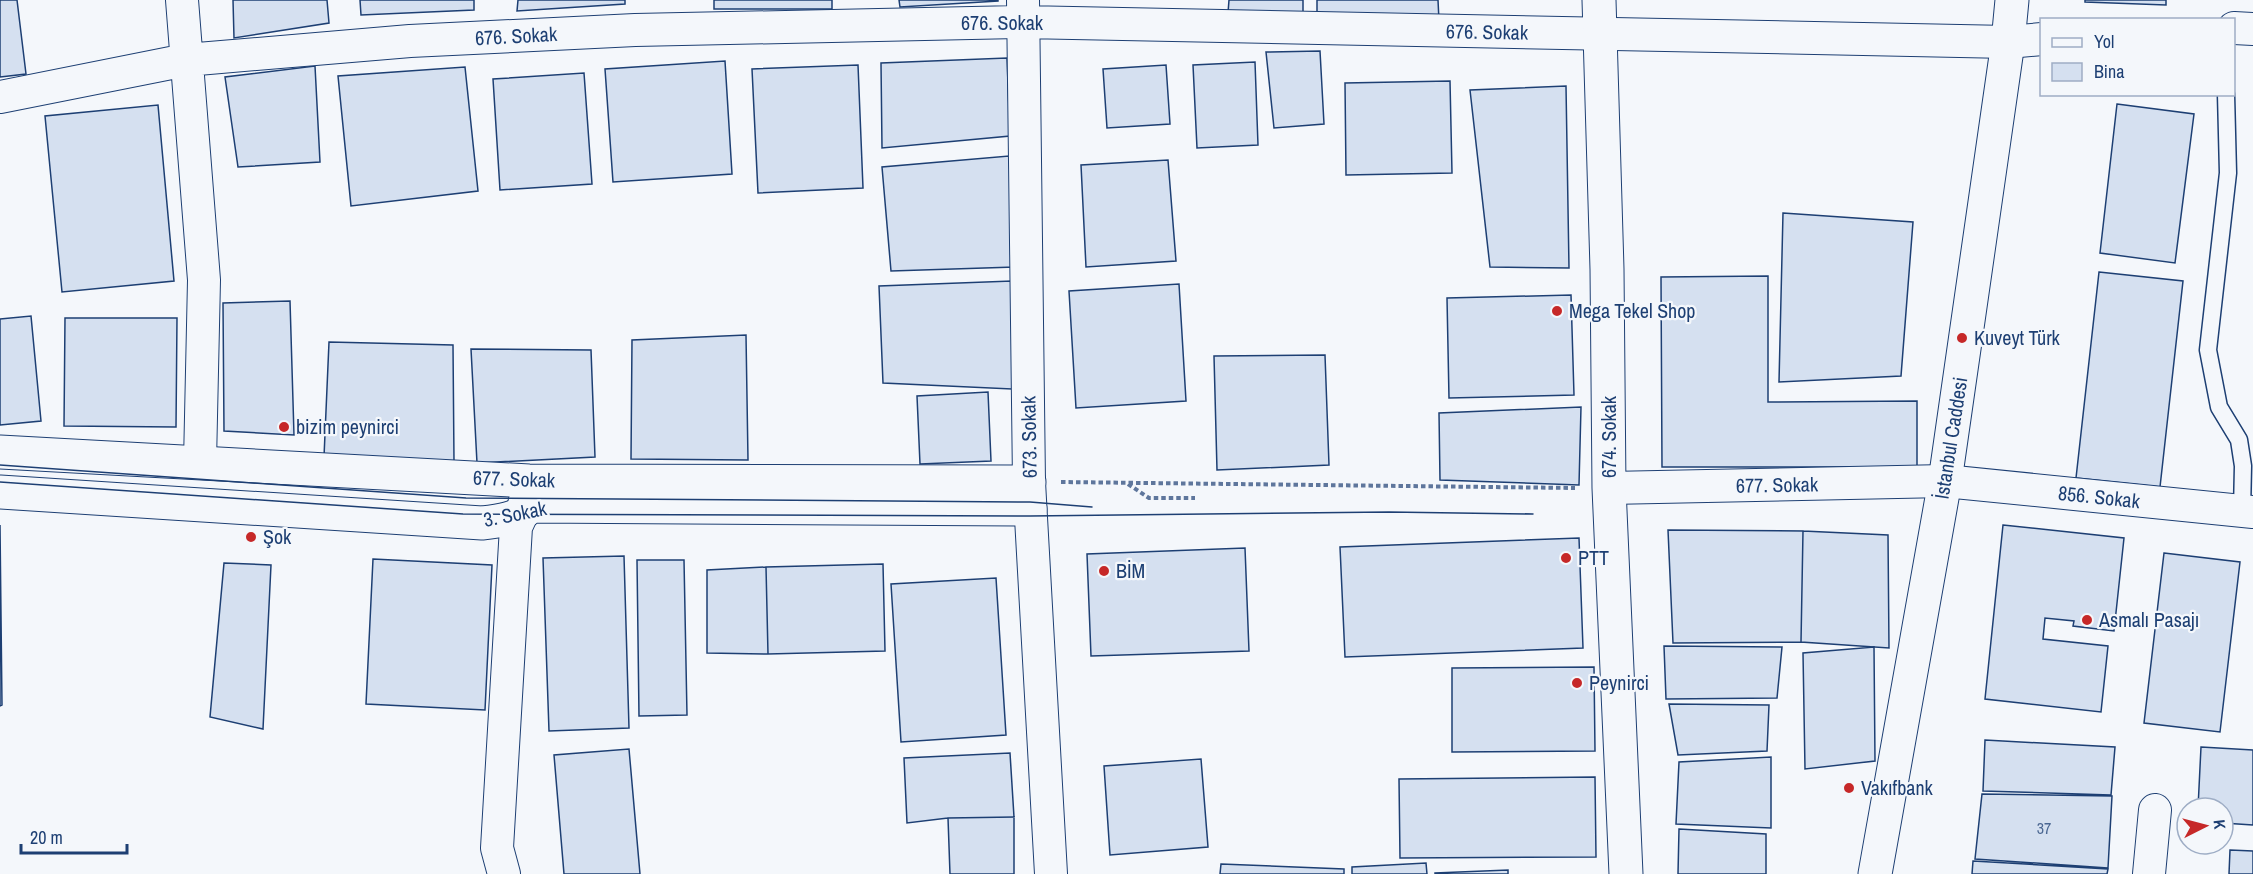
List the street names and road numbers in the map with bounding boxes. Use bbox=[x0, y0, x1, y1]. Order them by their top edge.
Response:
street label: 676. Sokak bbox=[961, 9, 1044, 36]
street label: 676. Sokak bbox=[1446, 17, 1529, 46]
street label: 676. Sokak bbox=[474, 20, 558, 51]
street label: İstanbul Caddesi bbox=[1928, 375, 1973, 501]
street label: 673. Sokak bbox=[1014, 395, 1043, 478]
street label: 674. Sokak bbox=[1595, 395, 1622, 478]
street label: 677. Sokak bbox=[473, 464, 556, 493]
street label: 677. Sokak bbox=[1736, 470, 1819, 499]
street label: 856. Sokak bbox=[2057, 479, 2142, 514]
street label: 3. Sokak bbox=[481, 494, 550, 533]

